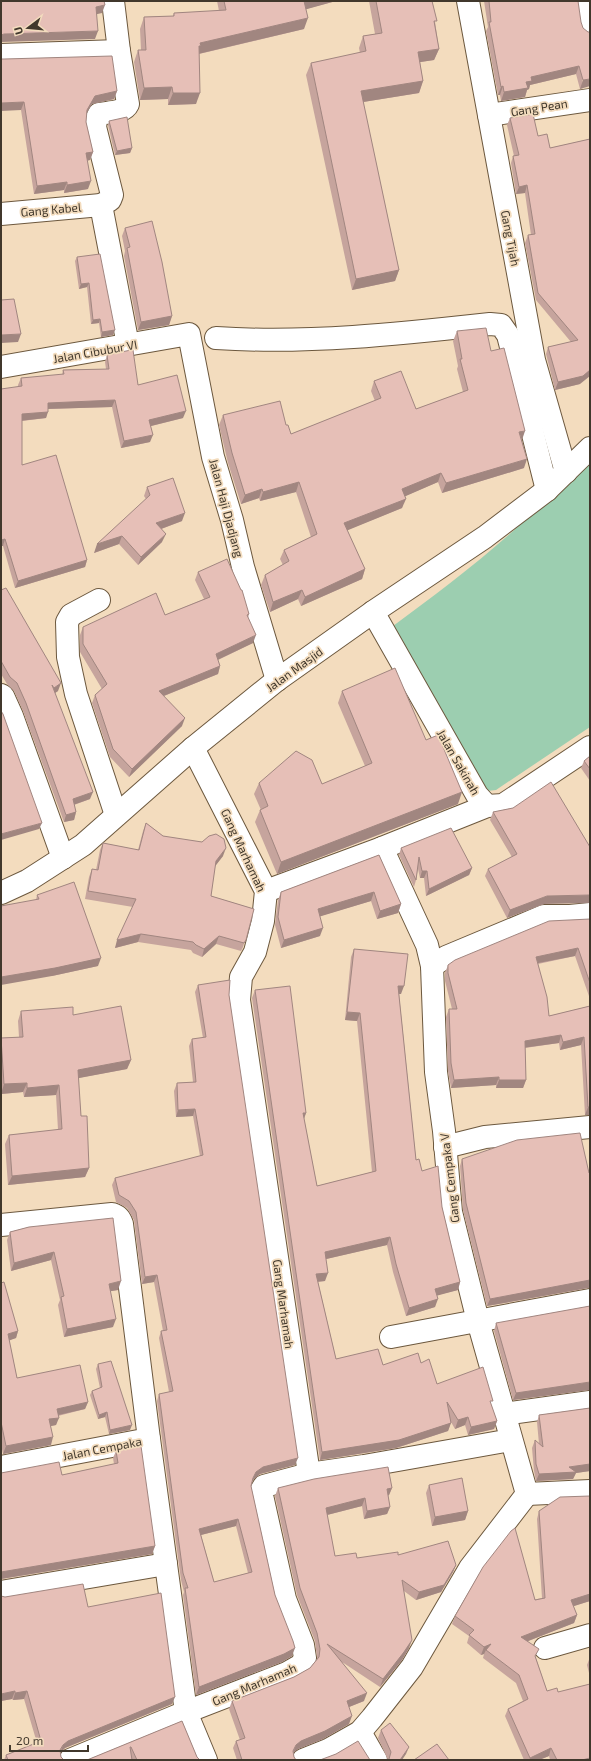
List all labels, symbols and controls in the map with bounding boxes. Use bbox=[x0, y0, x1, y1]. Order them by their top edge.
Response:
north arrow bbox=[8, 8, 48, 48]
text: U bbox=[11, 25, 25, 36]
street label: Gang Pean bbox=[510, 96, 569, 118]
street label: Gang Kabel bbox=[20, 199, 82, 219]
street label: Gang Tijah bbox=[498, 209, 523, 267]
street label: Jalan Cibubur VI bbox=[52, 337, 138, 365]
street label: Jalan Haji Djadjang bbox=[206, 457, 247, 559]
street label: Jalan Masjid bbox=[263, 644, 326, 695]
street label: Jalan Sakinah bbox=[435, 727, 483, 797]
street label: Gang Marhamah bbox=[219, 806, 269, 894]
street label: Gang Cempaka V bbox=[436, 1132, 461, 1224]
street label: Gang Marhamah bbox=[271, 1258, 297, 1350]
street label: Jalan Cempaka bbox=[61, 1433, 143, 1463]
street label: Gang Marhamah bbox=[210, 1660, 298, 1708]
scale bar bbox=[10, 1727, 88, 1753]
text: 20 m bbox=[16, 1733, 43, 1747]

